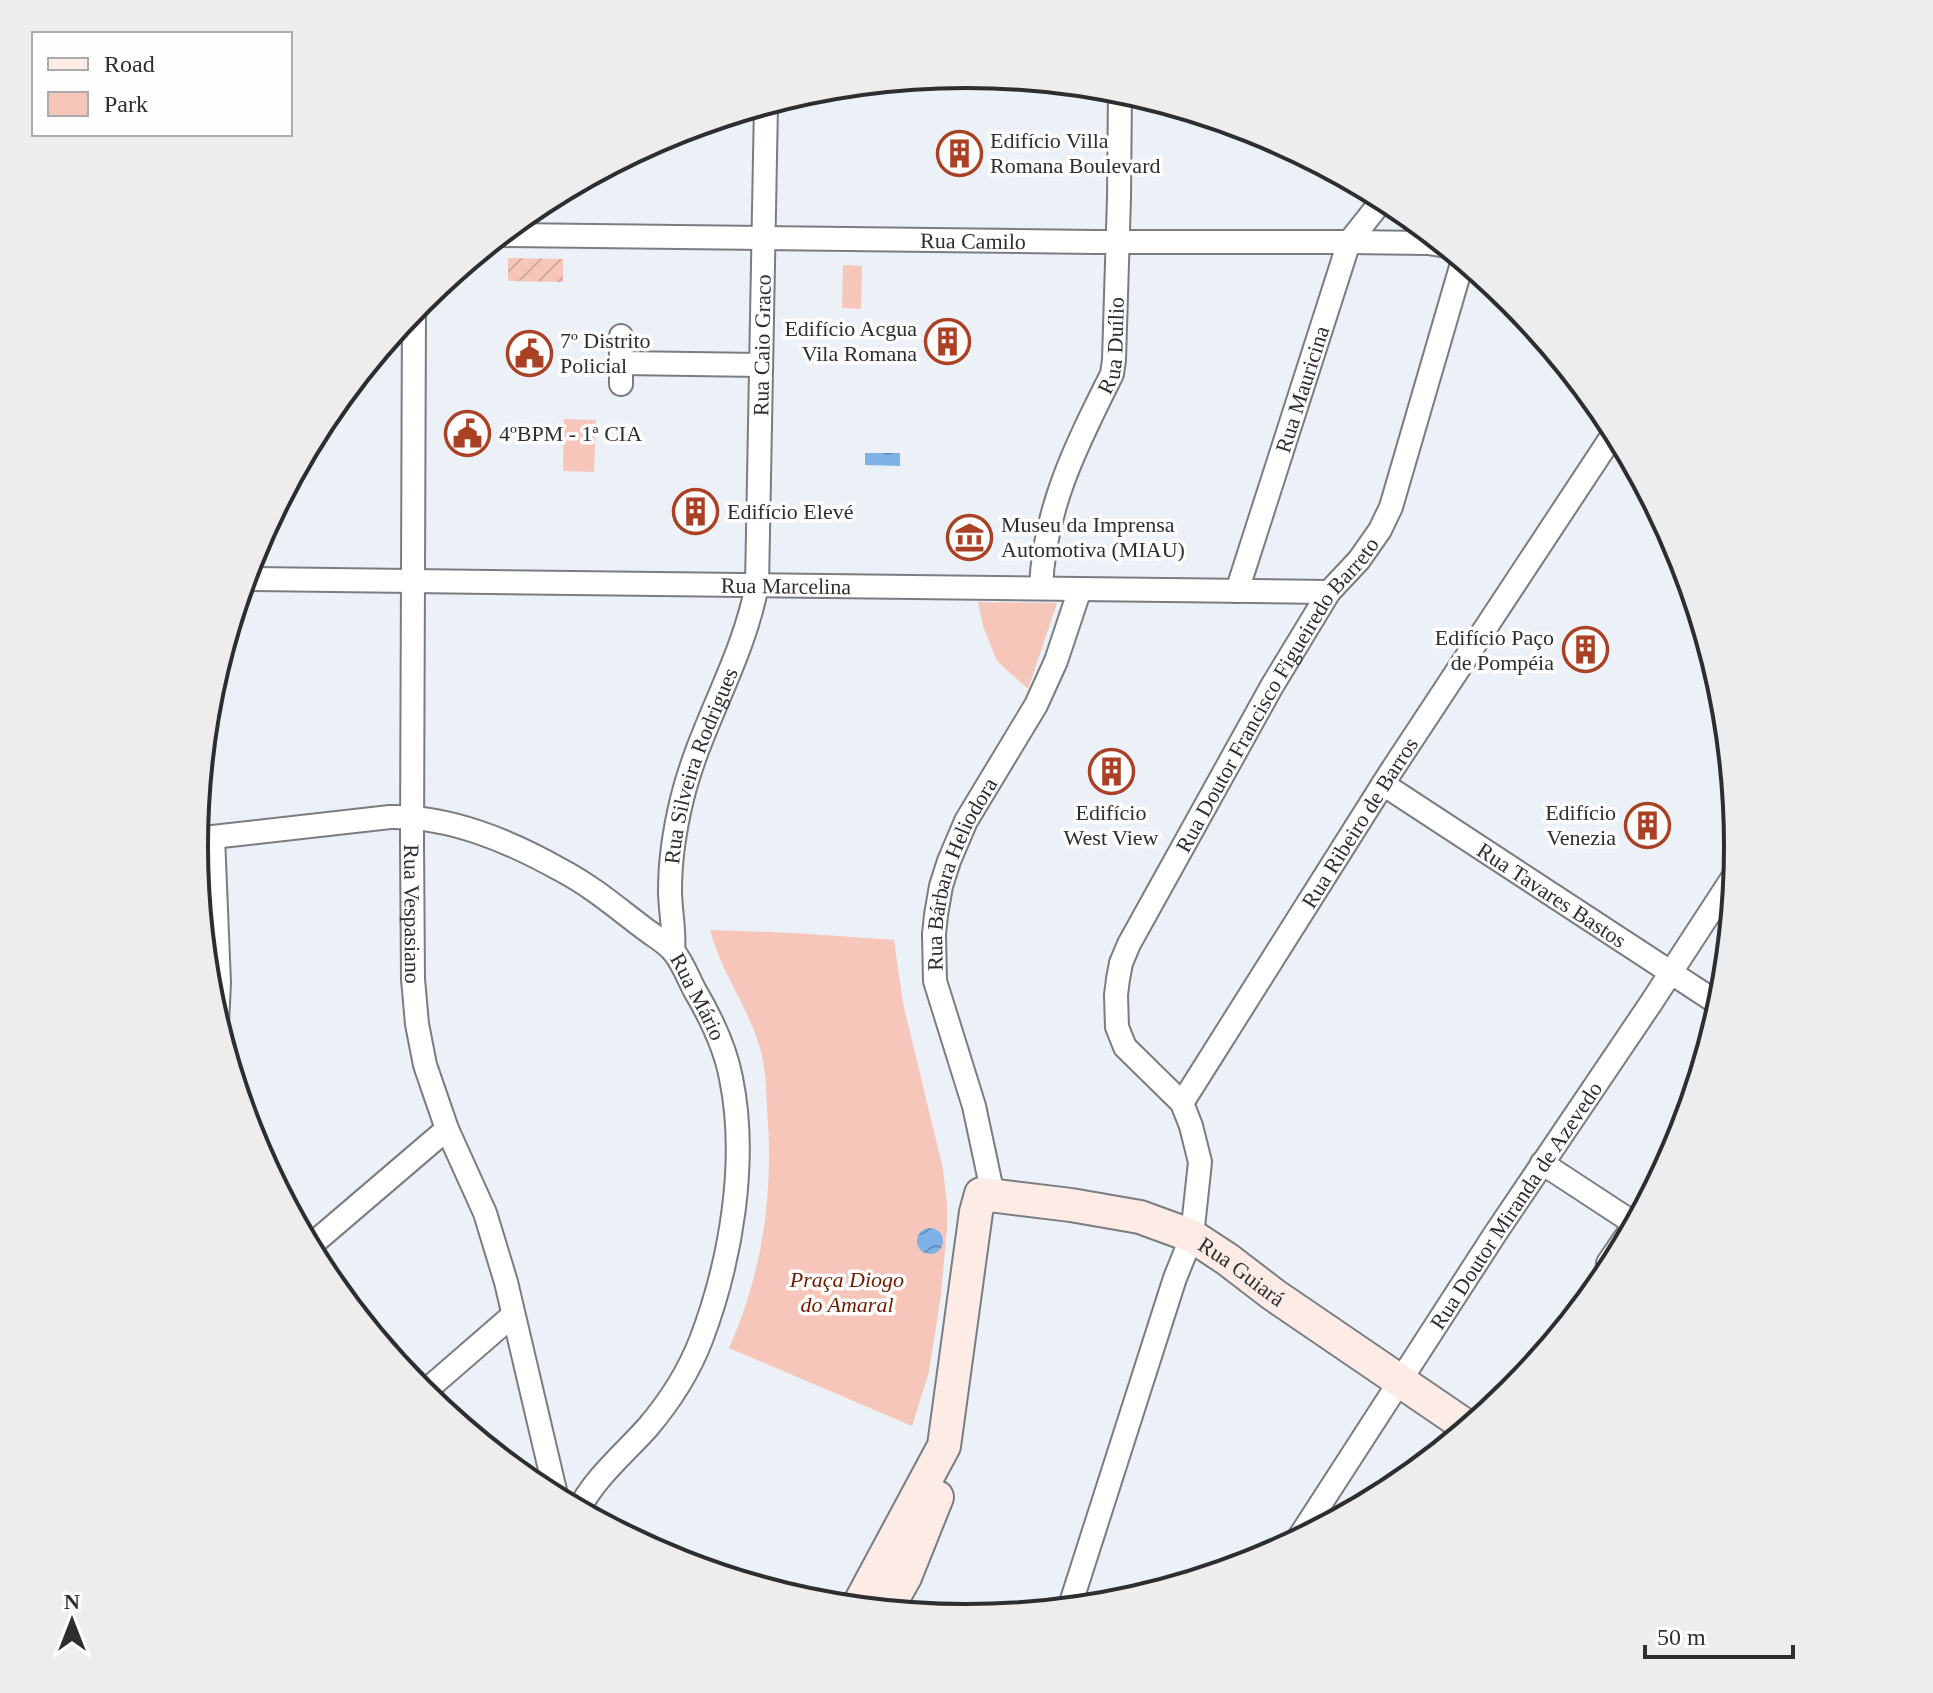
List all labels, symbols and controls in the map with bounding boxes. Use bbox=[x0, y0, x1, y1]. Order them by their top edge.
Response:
legend bbox=[32, 32, 292, 136]
text: Road bbox=[104, 51, 155, 77]
text: Park bbox=[104, 91, 148, 117]
place label: Edifício Villa Romana Boulevard bbox=[990, 128, 1160, 178]
building icon: Edifício Villa Romana Boulevard bbox=[935, 129, 983, 177]
street label: Rua Camilo bbox=[920, 227, 1026, 254]
street label: Rua Caio Graco bbox=[748, 274, 775, 416]
street label: Rua Duílio bbox=[1092, 297, 1128, 398]
place label: Edifício Acgua Vila Romana bbox=[784, 316, 917, 366]
building icon: Edifício Acgua Vila Romana bbox=[924, 317, 972, 365]
street label: Rua Mauricina bbox=[1270, 323, 1334, 456]
place label: 7º Distrito Policial bbox=[560, 328, 651, 378]
public building icon: 7º Distrito Policial bbox=[505, 329, 553, 377]
public building icon: 4ºBPM - 1ª CIA bbox=[444, 409, 492, 457]
place label: 4ºBPM - 1ª CIA bbox=[499, 421, 642, 446]
building icon: Edifício Elevé bbox=[672, 487, 720, 535]
place label: Edifício Elevé bbox=[727, 499, 853, 524]
place label: Museu da Imprensa Automotiva (MIAU) bbox=[1001, 512, 1185, 562]
museum icon: Museu da Imprensa Automotiva (MIAU) bbox=[946, 513, 994, 561]
street label: Rua Doutor Francisco Figueiredo Barreto bbox=[1170, 532, 1384, 856]
street label: Rua Marcelina bbox=[721, 572, 851, 599]
place label: Edifício Paço de Pompéia bbox=[1435, 625, 1554, 675]
building icon: Edifício Paço de Pompéia bbox=[1561, 626, 1609, 674]
street label: Rua Silveira Rodrigues bbox=[659, 664, 743, 865]
street label: Rua Ribeiro de Barros bbox=[1296, 732, 1423, 912]
building icon: Edifício West View bbox=[1087, 747, 1135, 795]
street label: Rua Bárbara Heliodora bbox=[921, 773, 1002, 971]
place label: Edifício West View bbox=[1064, 800, 1159, 850]
place label: Edifício Venezia bbox=[1545, 800, 1616, 850]
building icon: Edifício Venezia bbox=[1623, 801, 1671, 849]
street label: Rua Tavares Bastos bbox=[1473, 837, 1631, 952]
street label: Rua Vespasiano bbox=[400, 844, 426, 984]
street label: Rua Mário bbox=[666, 948, 731, 1044]
street label: Rua Doutor Miranda de Azevedo bbox=[1424, 1077, 1607, 1334]
street label: Rua Guiará bbox=[1194, 1231, 1290, 1311]
park label: Praça Diogo do Amaral bbox=[789, 1267, 904, 1317]
north arrow bbox=[32, 1581, 112, 1661]
text: N bbox=[64, 1589, 80, 1614]
scale bar bbox=[1645, 1609, 1793, 1659]
text: 50 m bbox=[1657, 1624, 1706, 1650]

